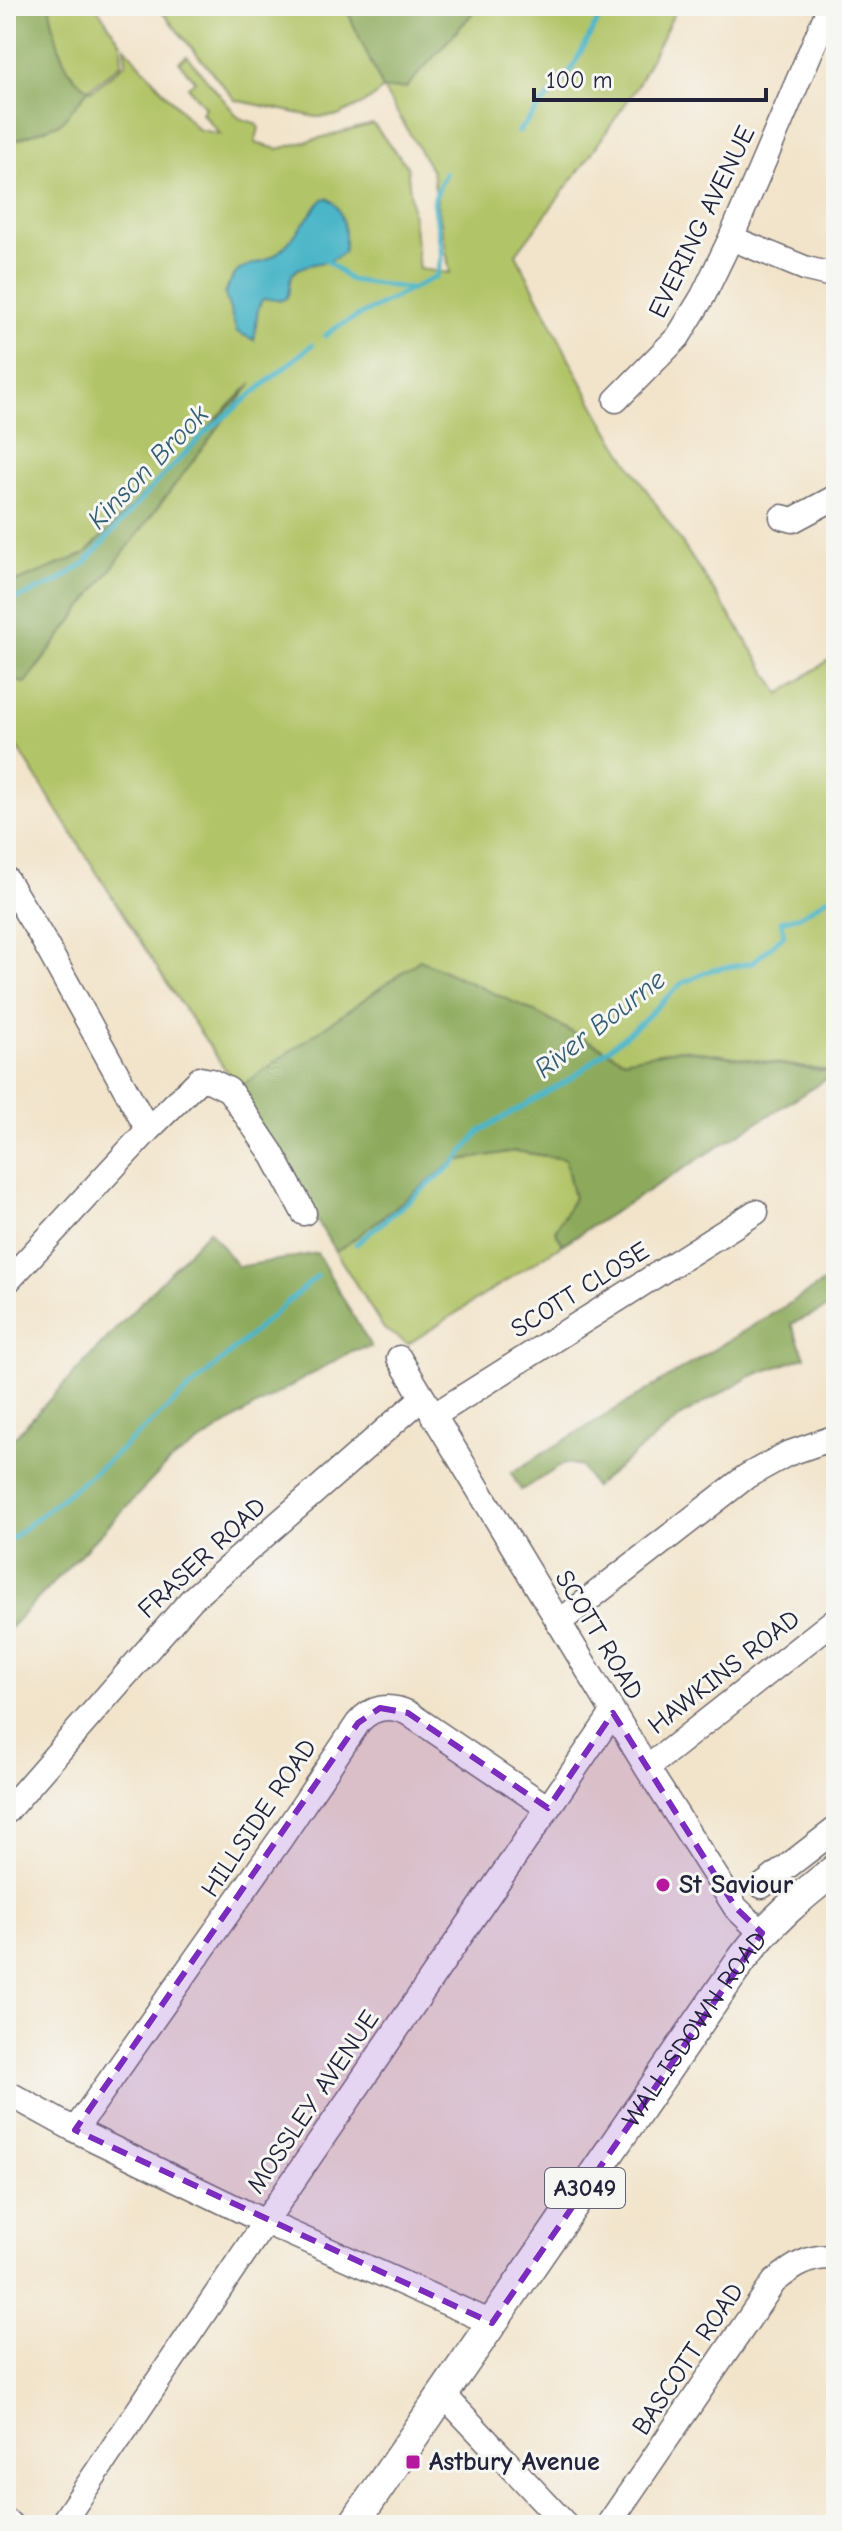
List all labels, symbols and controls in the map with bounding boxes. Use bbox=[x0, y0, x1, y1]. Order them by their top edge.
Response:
scale bar bbox=[534, 52, 766, 102]
text: 100 m bbox=[546, 66, 613, 94]
street label: EVERING AVENUE bbox=[643, 121, 761, 323]
water label: Kinson Brook bbox=[81, 398, 215, 536]
water label: River Bourne bbox=[528, 963, 672, 1085]
street label: SCOTT CLOSE bbox=[505, 1236, 655, 1344]
street label: FRASER ROAD bbox=[132, 1491, 272, 1625]
street label: SCOTT ROAD bbox=[549, 1565, 649, 1705]
street label: HAWKINS ROAD bbox=[642, 1604, 806, 1740]
street label: HILLSIDE ROAD bbox=[195, 1733, 323, 1903]
place label: St Saviour bbox=[679, 1870, 794, 1900]
marker: St Saviour bbox=[654, 1876, 672, 1894]
street label: WALLISDOWN ROAD bbox=[616, 1925, 773, 2133]
street label: MOSSLEY AVENUE bbox=[241, 2005, 385, 2199]
road number: A3049 bbox=[545, 2168, 625, 2208]
street label: BASCOTT ROAD bbox=[626, 2277, 750, 2441]
place label: Astbury Avenue bbox=[429, 2447, 600, 2477]
marker: Astbury Avenue bbox=[404, 2453, 422, 2471]

